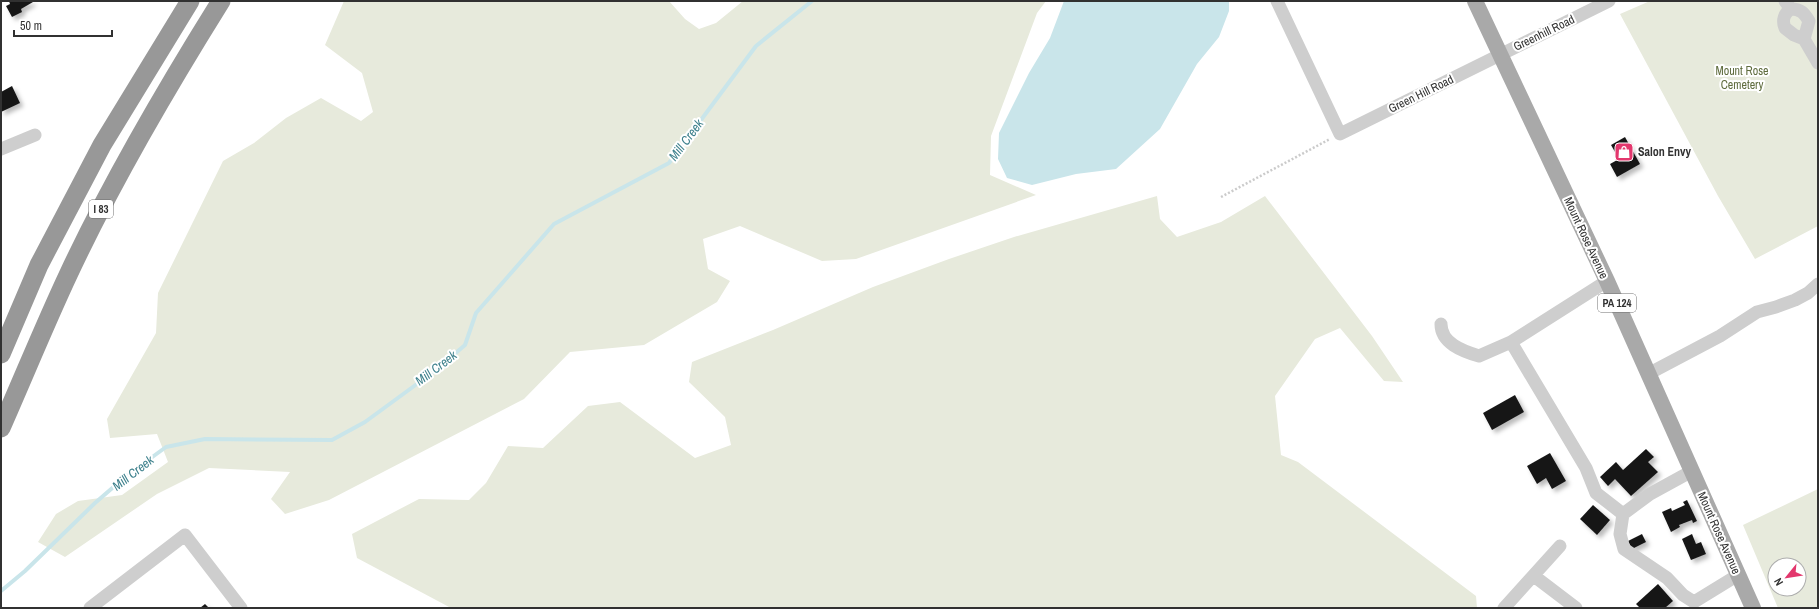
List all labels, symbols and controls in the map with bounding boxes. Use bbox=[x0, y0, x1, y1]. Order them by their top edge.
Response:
street label: Greenhill Road bbox=[1511, 11, 1577, 55]
scale bar bbox=[14, 12, 112, 38]
text: 50 m bbox=[20, 18, 42, 34]
park label: Mount Rose Cemetery bbox=[1715, 63, 1769, 93]
street label: Green Hill Road bbox=[1386, 71, 1456, 117]
water label: Mill Creek bbox=[665, 115, 708, 164]
shop icon: Salon Envy bbox=[1613, 141, 1635, 163]
place label: Salon Envy bbox=[1638, 144, 1692, 160]
street label: Mount Rose Avenue bbox=[1560, 195, 1612, 281]
road number: I 83 bbox=[89, 200, 113, 218]
road number: PA 124 bbox=[1598, 294, 1636, 312]
water label: Mill Creek bbox=[412, 346, 461, 389]
water label: Mill Creek bbox=[109, 451, 158, 494]
street label: Mount Rose Avenue bbox=[1694, 489, 1744, 577]
north arrow bbox=[1767, 557, 1807, 597]
text: N bbox=[1771, 576, 1786, 588]

